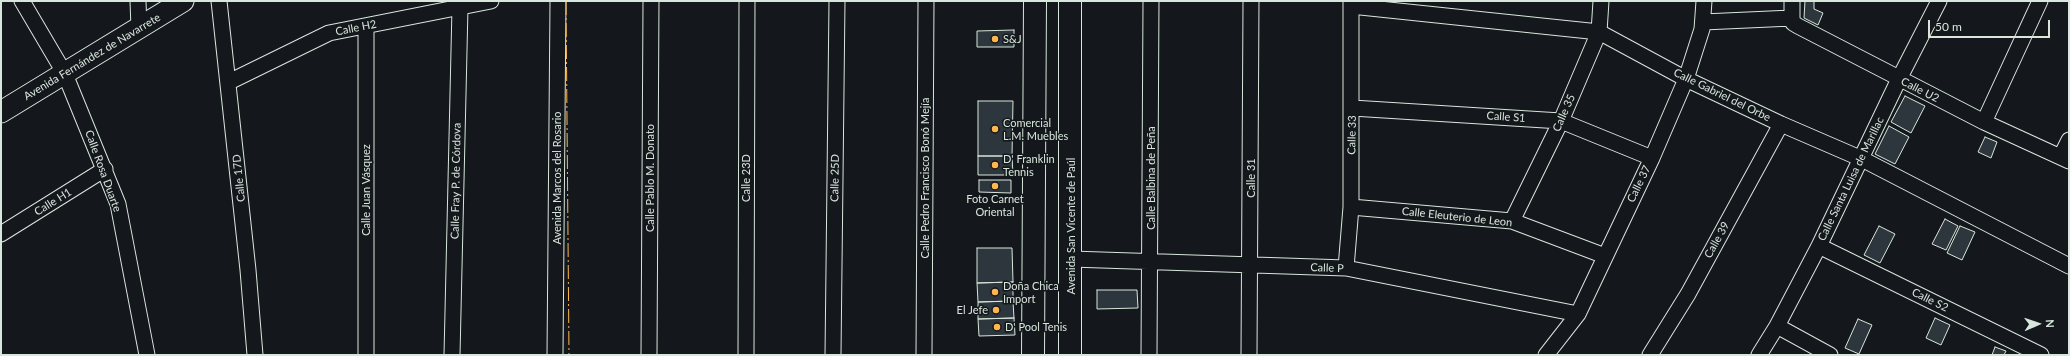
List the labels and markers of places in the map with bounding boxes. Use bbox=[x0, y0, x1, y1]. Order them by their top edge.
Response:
place label: S&J bbox=[1003, 32, 1022, 46]
marker: S&J bbox=[990, 34, 1000, 44]
place label: Comercial L.M. Muebles bbox=[1003, 116, 1068, 142]
marker: Comercial L.M. Muebles bbox=[990, 124, 1000, 134]
place label: D' Franklin Tennis bbox=[1003, 152, 1055, 178]
marker: D' Franklin Tennis bbox=[990, 160, 1000, 170]
marker: Foto Carnet Oriental bbox=[990, 181, 1000, 191]
place label: Foto Carnet Oriental bbox=[966, 192, 1024, 218]
place label: Doña Chica Import bbox=[1003, 279, 1059, 305]
marker: Doña Chica Import bbox=[990, 287, 1000, 297]
place label: El Jefe bbox=[957, 303, 988, 317]
marker: El Jefe bbox=[991, 305, 1001, 315]
place label: D' Pool Tenis bbox=[1005, 320, 1067, 334]
marker: D' Pool Tenis bbox=[992, 322, 1002, 332]

